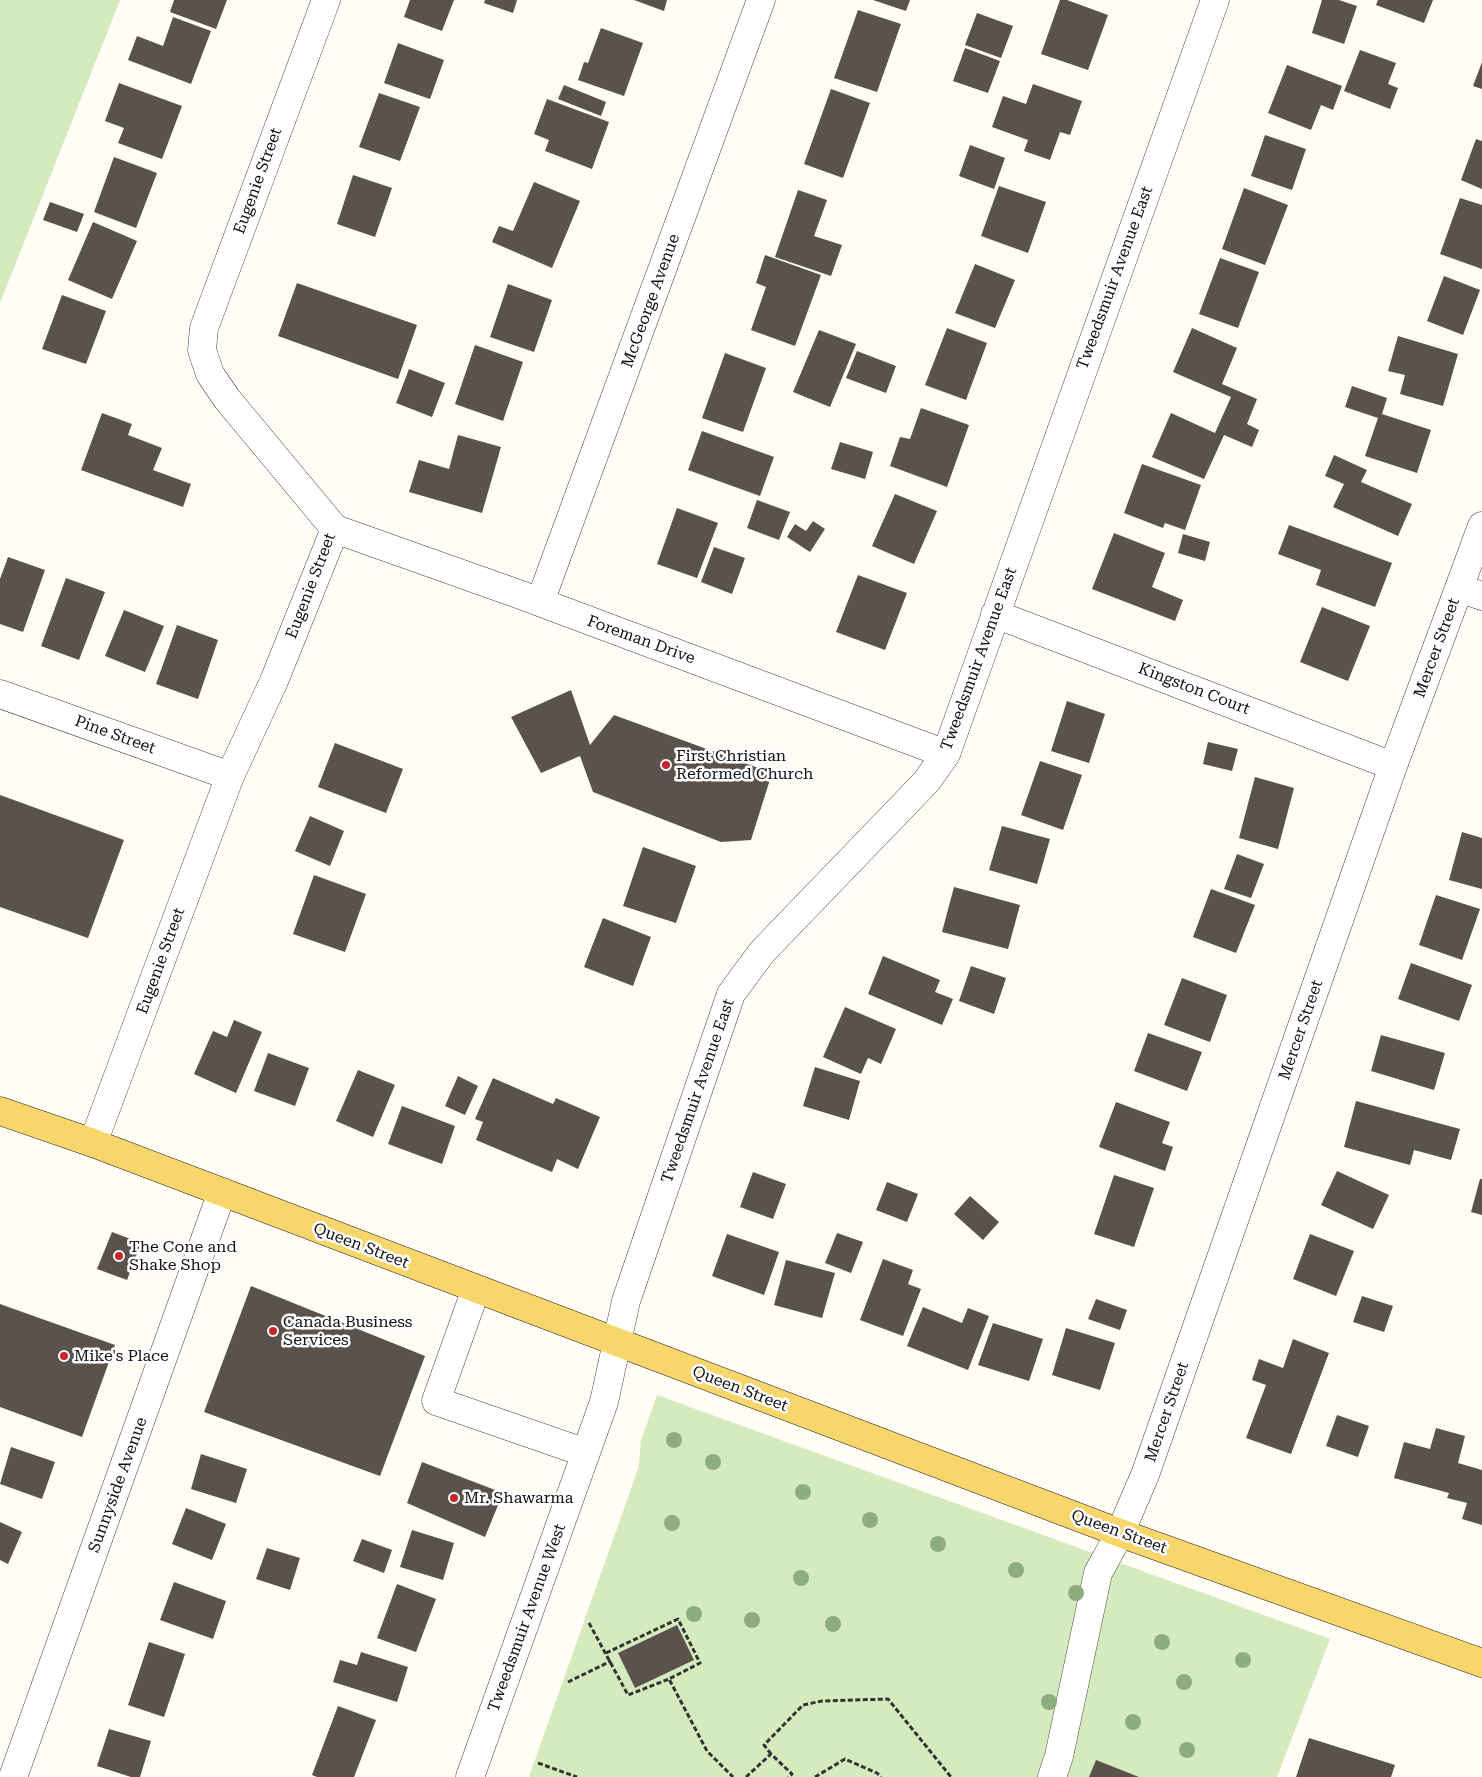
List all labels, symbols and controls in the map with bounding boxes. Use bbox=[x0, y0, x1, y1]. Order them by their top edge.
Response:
street label: Eugenie Street bbox=[230, 125, 286, 237]
street label: Tweedsmuir Avenue East bbox=[1073, 184, 1157, 372]
street label: McGeorge Avenue bbox=[618, 231, 684, 371]
street label: Eugenie Street bbox=[282, 530, 340, 642]
street label: Tweedsmuir Avenue East bbox=[937, 565, 1021, 753]
street label: Mercer Street bbox=[1410, 596, 1464, 700]
street label: Foreman Drive bbox=[584, 612, 698, 668]
street label: Kingston Court bbox=[1136, 659, 1252, 719]
street label: Pine Street bbox=[72, 712, 158, 758]
place label: First Christian Reformed Church bbox=[676, 746, 813, 784]
marker: First Christian Reformed Church bbox=[660, 759, 672, 771]
street label: Eugenie Street bbox=[133, 905, 189, 1017]
street label: Mercer Street bbox=[1275, 977, 1327, 1083]
street label: Tweedsmuir Avenue East bbox=[657, 996, 739, 1186]
street label: Queen Street bbox=[311, 1219, 411, 1273]
place label: The Cone and Shake Shop bbox=[129, 1237, 237, 1275]
marker: The Cone and Shake Shop bbox=[113, 1250, 125, 1262]
place label: Canada Business Services bbox=[283, 1312, 412, 1350]
marker: Canada Business Services bbox=[267, 1325, 279, 1337]
place label: Mike's Place bbox=[74, 1346, 169, 1366]
marker: Mike's Place bbox=[58, 1350, 70, 1362]
street label: Mercer Street bbox=[1141, 1359, 1193, 1465]
street label: Queen Street bbox=[690, 1362, 790, 1416]
street label: Sunnyside Avenue bbox=[85, 1415, 151, 1555]
place label: Mr. Shawarma bbox=[464, 1488, 574, 1508]
marker: Mr. Shawarma bbox=[448, 1492, 460, 1504]
street label: Queen Street bbox=[1068, 1506, 1170, 1558]
street label: Tweedsmuir Avenue West bbox=[484, 1521, 570, 1715]

